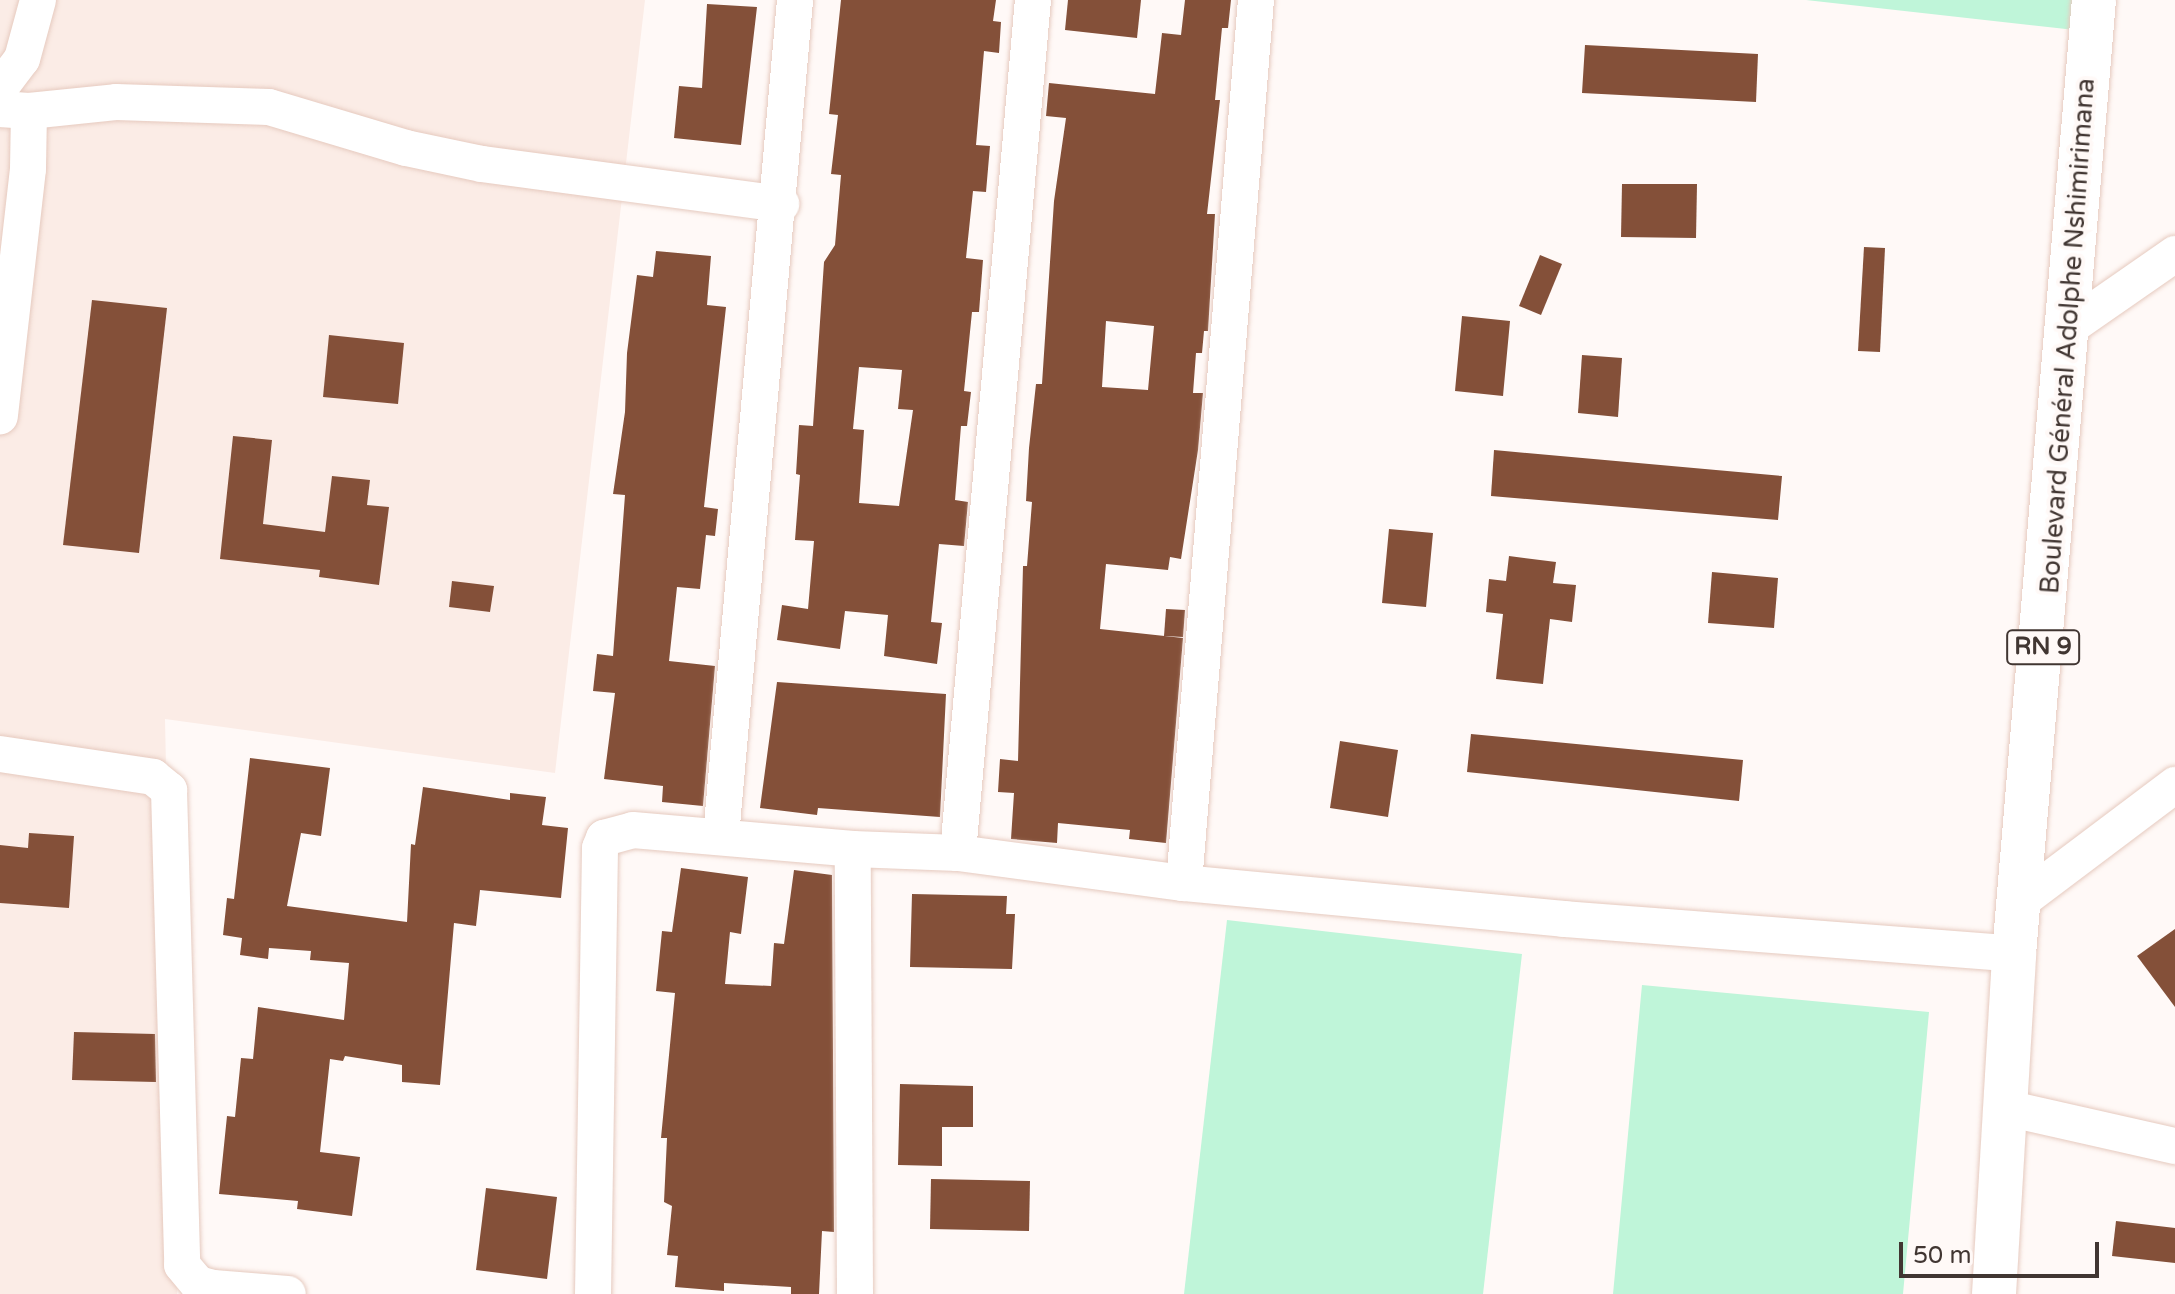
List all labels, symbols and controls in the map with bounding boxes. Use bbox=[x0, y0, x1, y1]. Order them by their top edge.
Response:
street label: Boulevard Général Adolphe Nshimirimana bbox=[2034, 77, 2102, 595]
road number: RN 9 bbox=[2005, 627, 2081, 667]
scale bar bbox=[1903, 1226, 2103, 1276]
text: 50 m bbox=[1913, 1241, 1971, 1270]

